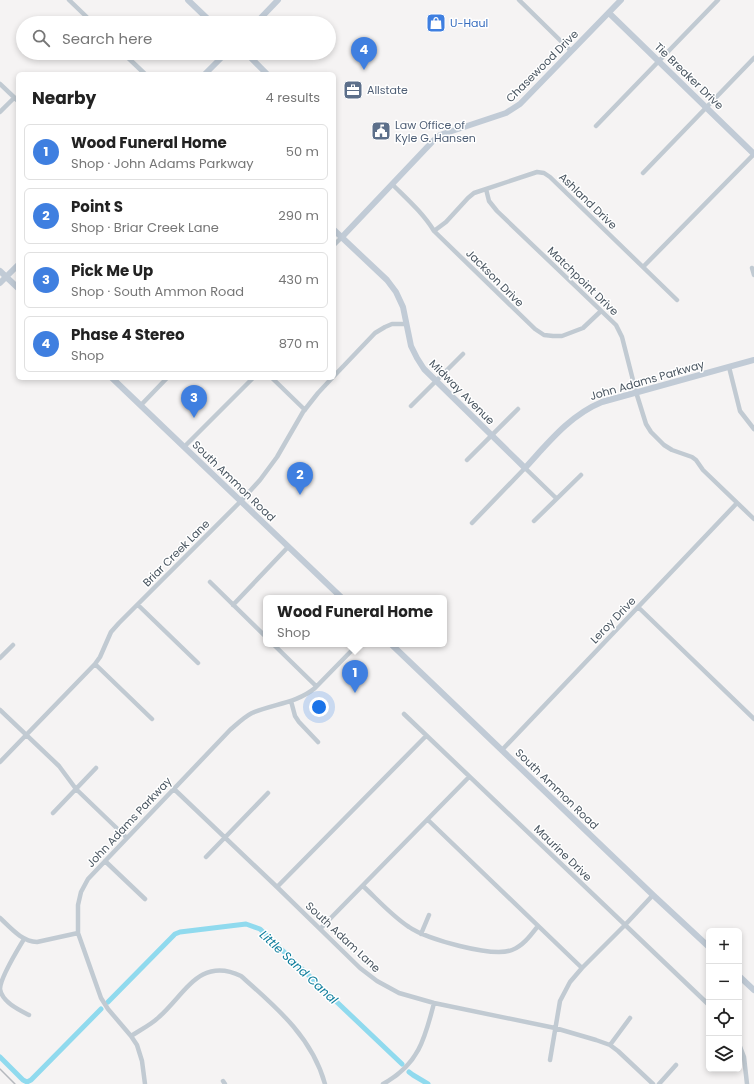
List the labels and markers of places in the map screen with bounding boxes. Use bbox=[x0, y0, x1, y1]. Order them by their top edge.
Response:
shop icon: U-Haul bbox=[425, 12, 447, 34]
place label: U-Haul bbox=[450, 15, 488, 31]
pin: 4 bbox=[351, 37, 377, 70]
office icon: Allstate bbox=[342, 79, 364, 101]
place label: Allstate bbox=[367, 82, 408, 98]
place label: Law Office of Kyle G. Hansen bbox=[395, 117, 476, 146]
public building icon: Law Office of Kyle G. Hansen bbox=[370, 120, 392, 142]
pin: 3 bbox=[181, 385, 207, 418]
pin: 2 bbox=[287, 462, 313, 495]
pin: 1 bbox=[342, 660, 368, 693]

